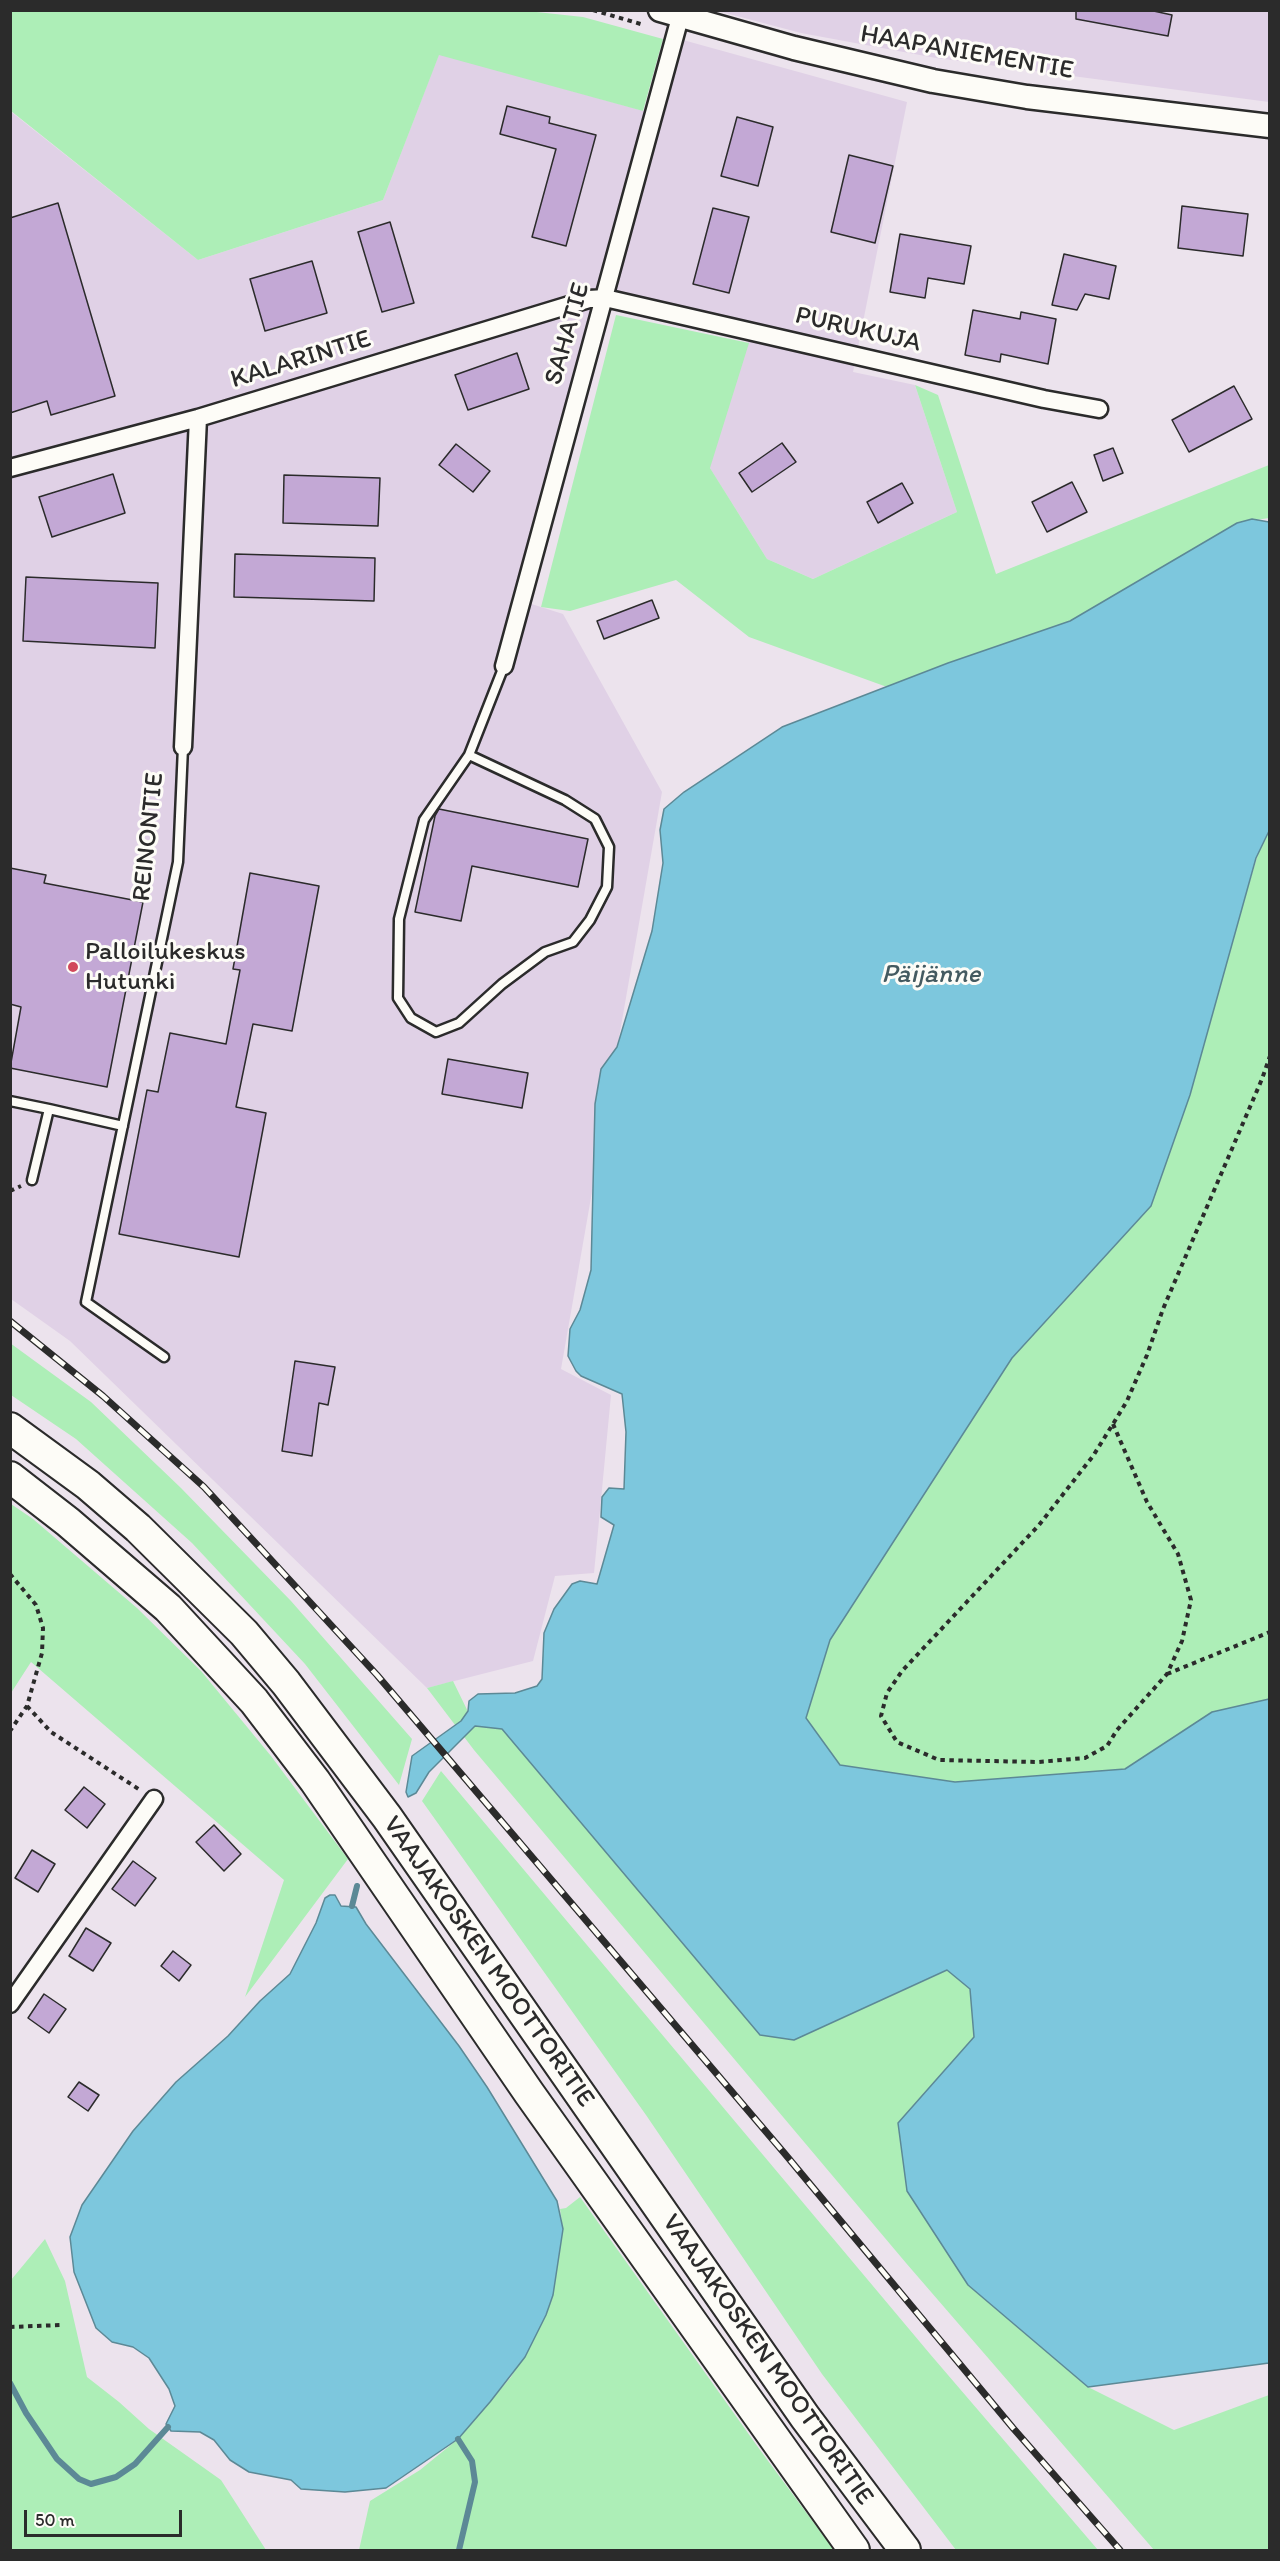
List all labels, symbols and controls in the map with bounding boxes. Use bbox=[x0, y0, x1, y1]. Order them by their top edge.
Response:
street label: HAAPANIEMENTIE bbox=[858, 19, 1076, 87]
street label: SAHATIE bbox=[539, 279, 597, 389]
street label: PURUKUJA bbox=[792, 300, 924, 360]
street label: KALARINTIE bbox=[227, 324, 375, 396]
street label: REINONTIE bbox=[127, 771, 171, 903]
place label: Palloilukeskus Hutunki bbox=[85, 936, 246, 998]
water label: Päijänne bbox=[882, 959, 980, 991]
marker: Palloilukeskus Hutunki bbox=[66, 960, 80, 974]
street label: VAAJAKOSKEN MOOTTORITIE bbox=[375, 1811, 601, 2113]
street label: VAAJAKOSKEN MOOTTORITIE bbox=[654, 2209, 880, 2511]
scale bar bbox=[27, 2498, 184, 2536]
text: 50 m bbox=[35, 2509, 75, 2531]

